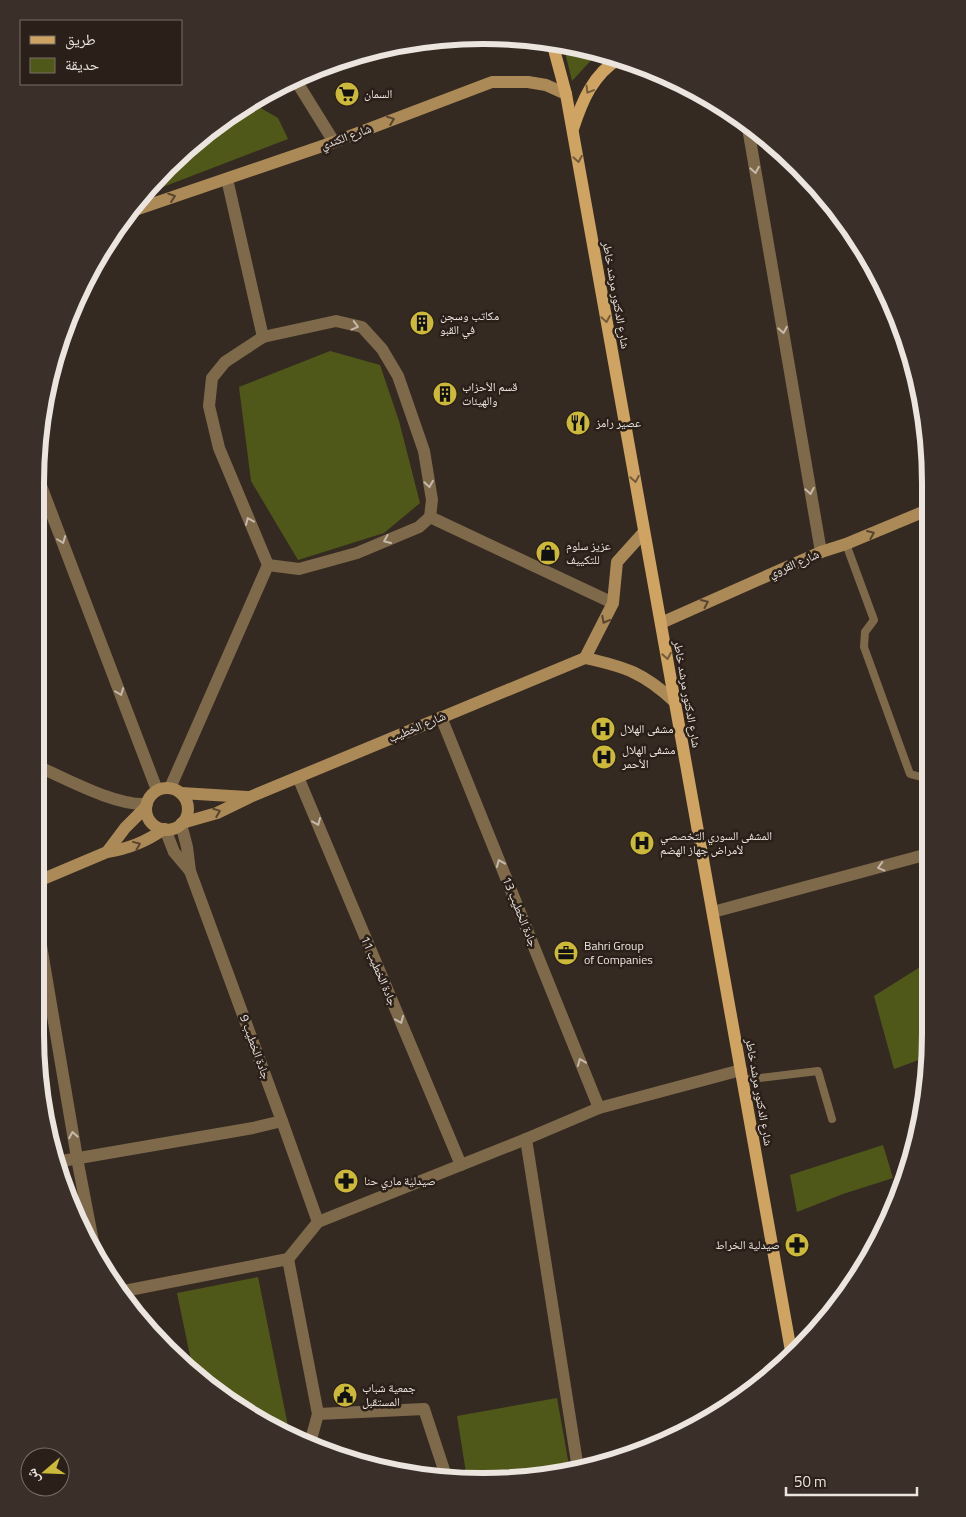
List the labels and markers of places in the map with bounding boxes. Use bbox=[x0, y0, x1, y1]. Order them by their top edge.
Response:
supermarket icon: السمان bbox=[334, 81, 360, 107]
place label: السمان bbox=[364, 84, 393, 103]
place label: مكاتب وسجن في القبو bbox=[440, 306, 499, 340]
building icon: مكاتب وسجن في القبو bbox=[409, 310, 435, 336]
place label: قسم الأحزاب والهيئات bbox=[462, 377, 518, 410]
building icon: قسم الأحزاب والهيئات bbox=[432, 381, 458, 407]
restaurant icon: عصير رامز bbox=[565, 410, 591, 436]
place label: عصير رامز bbox=[595, 413, 641, 432]
place label: عزيز سلوم للتكييف bbox=[566, 536, 611, 569]
shop icon: عزيز سلوم للتكييف bbox=[535, 540, 561, 566]
hospital icon: مشفى الهلال bbox=[590, 716, 616, 742]
place label: مشفى الهلال bbox=[620, 719, 673, 738]
place label: مشفى الهلال الأحمر bbox=[621, 740, 675, 773]
hospital icon: مشفى الهلال الأحمر bbox=[591, 744, 617, 770]
place label: المشفى السوري التخصصي لأمراض جهاز الهضم bbox=[660, 826, 772, 859]
hospital icon: المشفى السوري التخصصي لأمراض جهاز الهضم bbox=[629, 830, 655, 856]
place label: Bahri Group of Companies bbox=[584, 936, 653, 969]
office icon: Bahri Group of Companies bbox=[553, 940, 579, 966]
pharmacy icon: صيدلية ماري حنا bbox=[333, 1168, 359, 1194]
place label: صيدلية ماري حنا bbox=[364, 1171, 436, 1191]
pharmacy icon: صيدلية الخراط bbox=[784, 1232, 810, 1258]
place label: صيدلية الخراط bbox=[715, 1235, 780, 1254]
place label: جمعية شباب المستقبل bbox=[362, 1378, 416, 1411]
public building icon: جمعية شباب المستقبل bbox=[332, 1382, 358, 1408]

